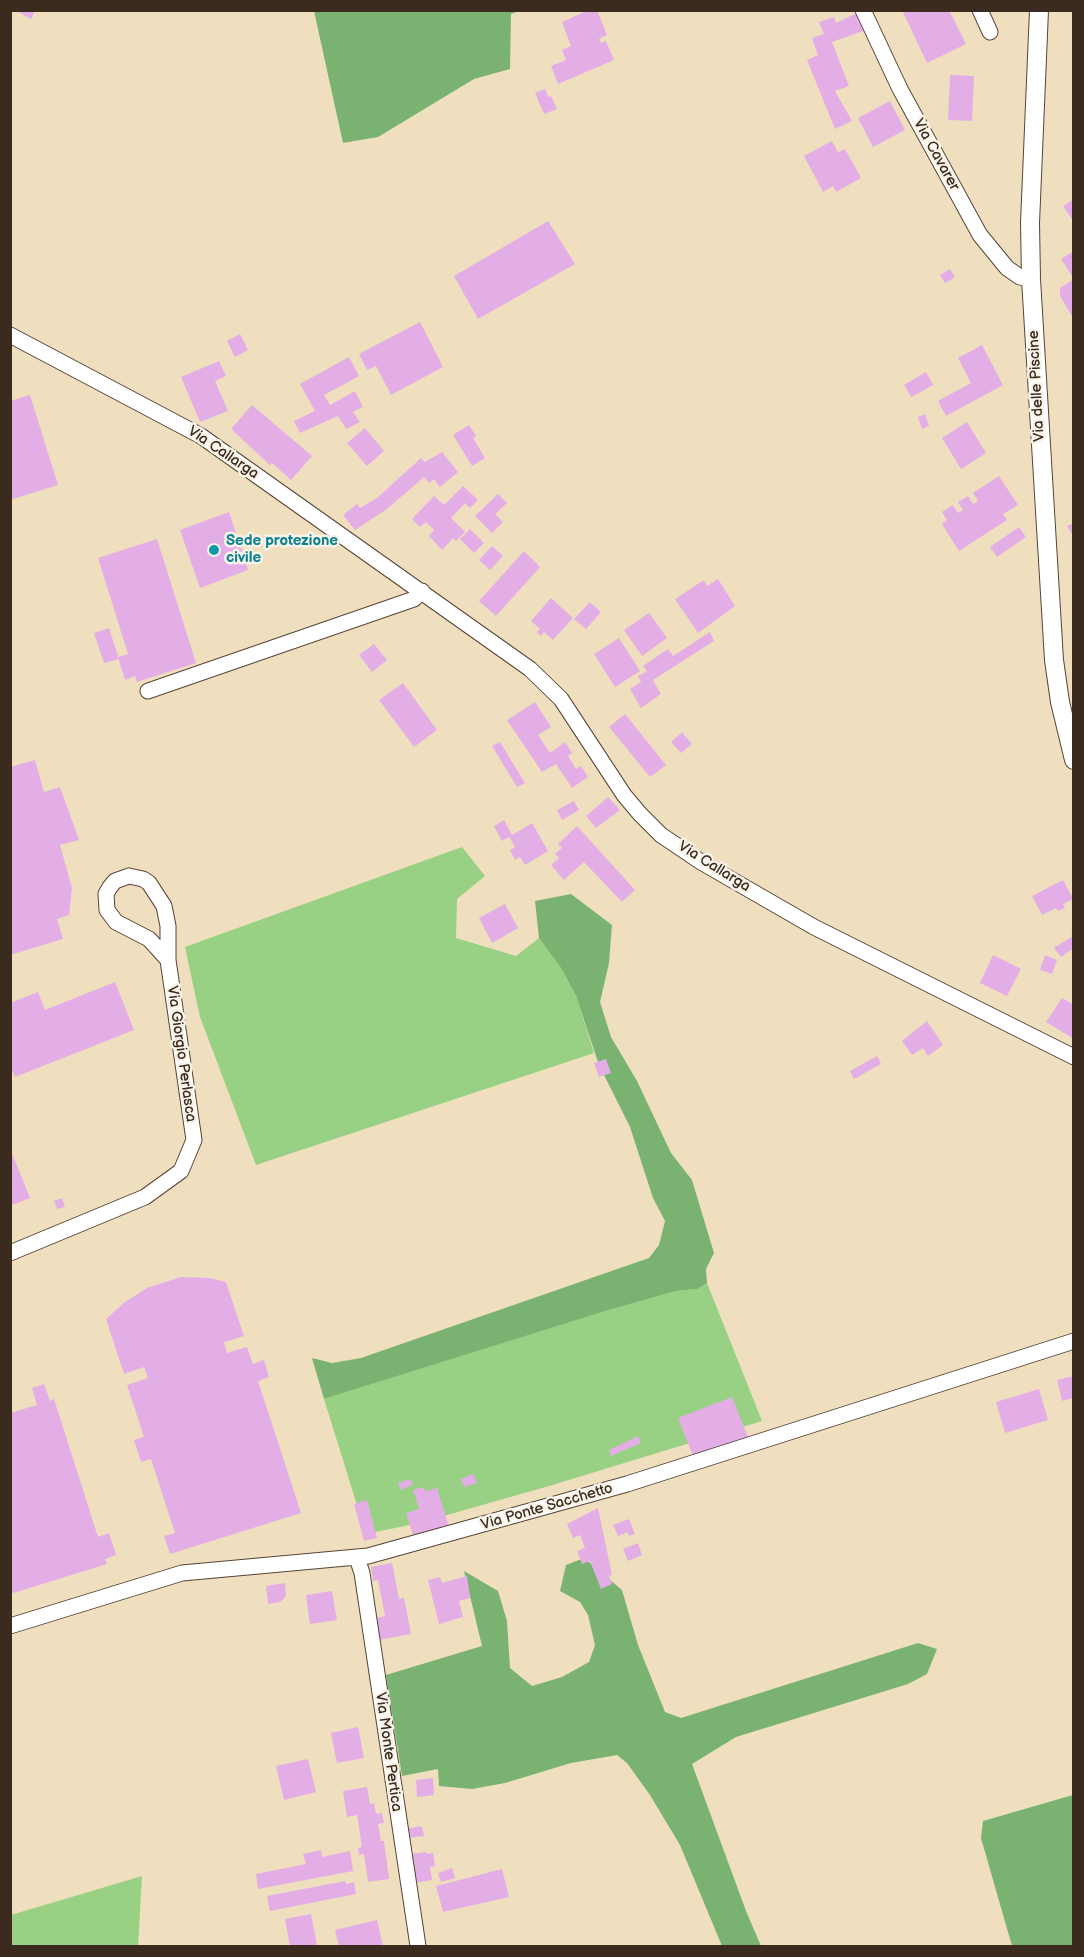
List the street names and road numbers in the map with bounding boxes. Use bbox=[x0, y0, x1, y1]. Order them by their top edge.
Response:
street label: Via Cavarer bbox=[909, 116, 963, 194]
street label: Via delle Piscine bbox=[1025, 330, 1049, 442]
street label: Via Callarga bbox=[184, 423, 262, 483]
street label: Via Callarga bbox=[675, 838, 753, 896]
street label: Via Giorgio Perlasca bbox=[163, 985, 199, 1123]
street label: Via Ponte Sacchetto bbox=[479, 1480, 615, 1534]
street label: Via Monte Pertica bbox=[371, 1691, 405, 1813]

